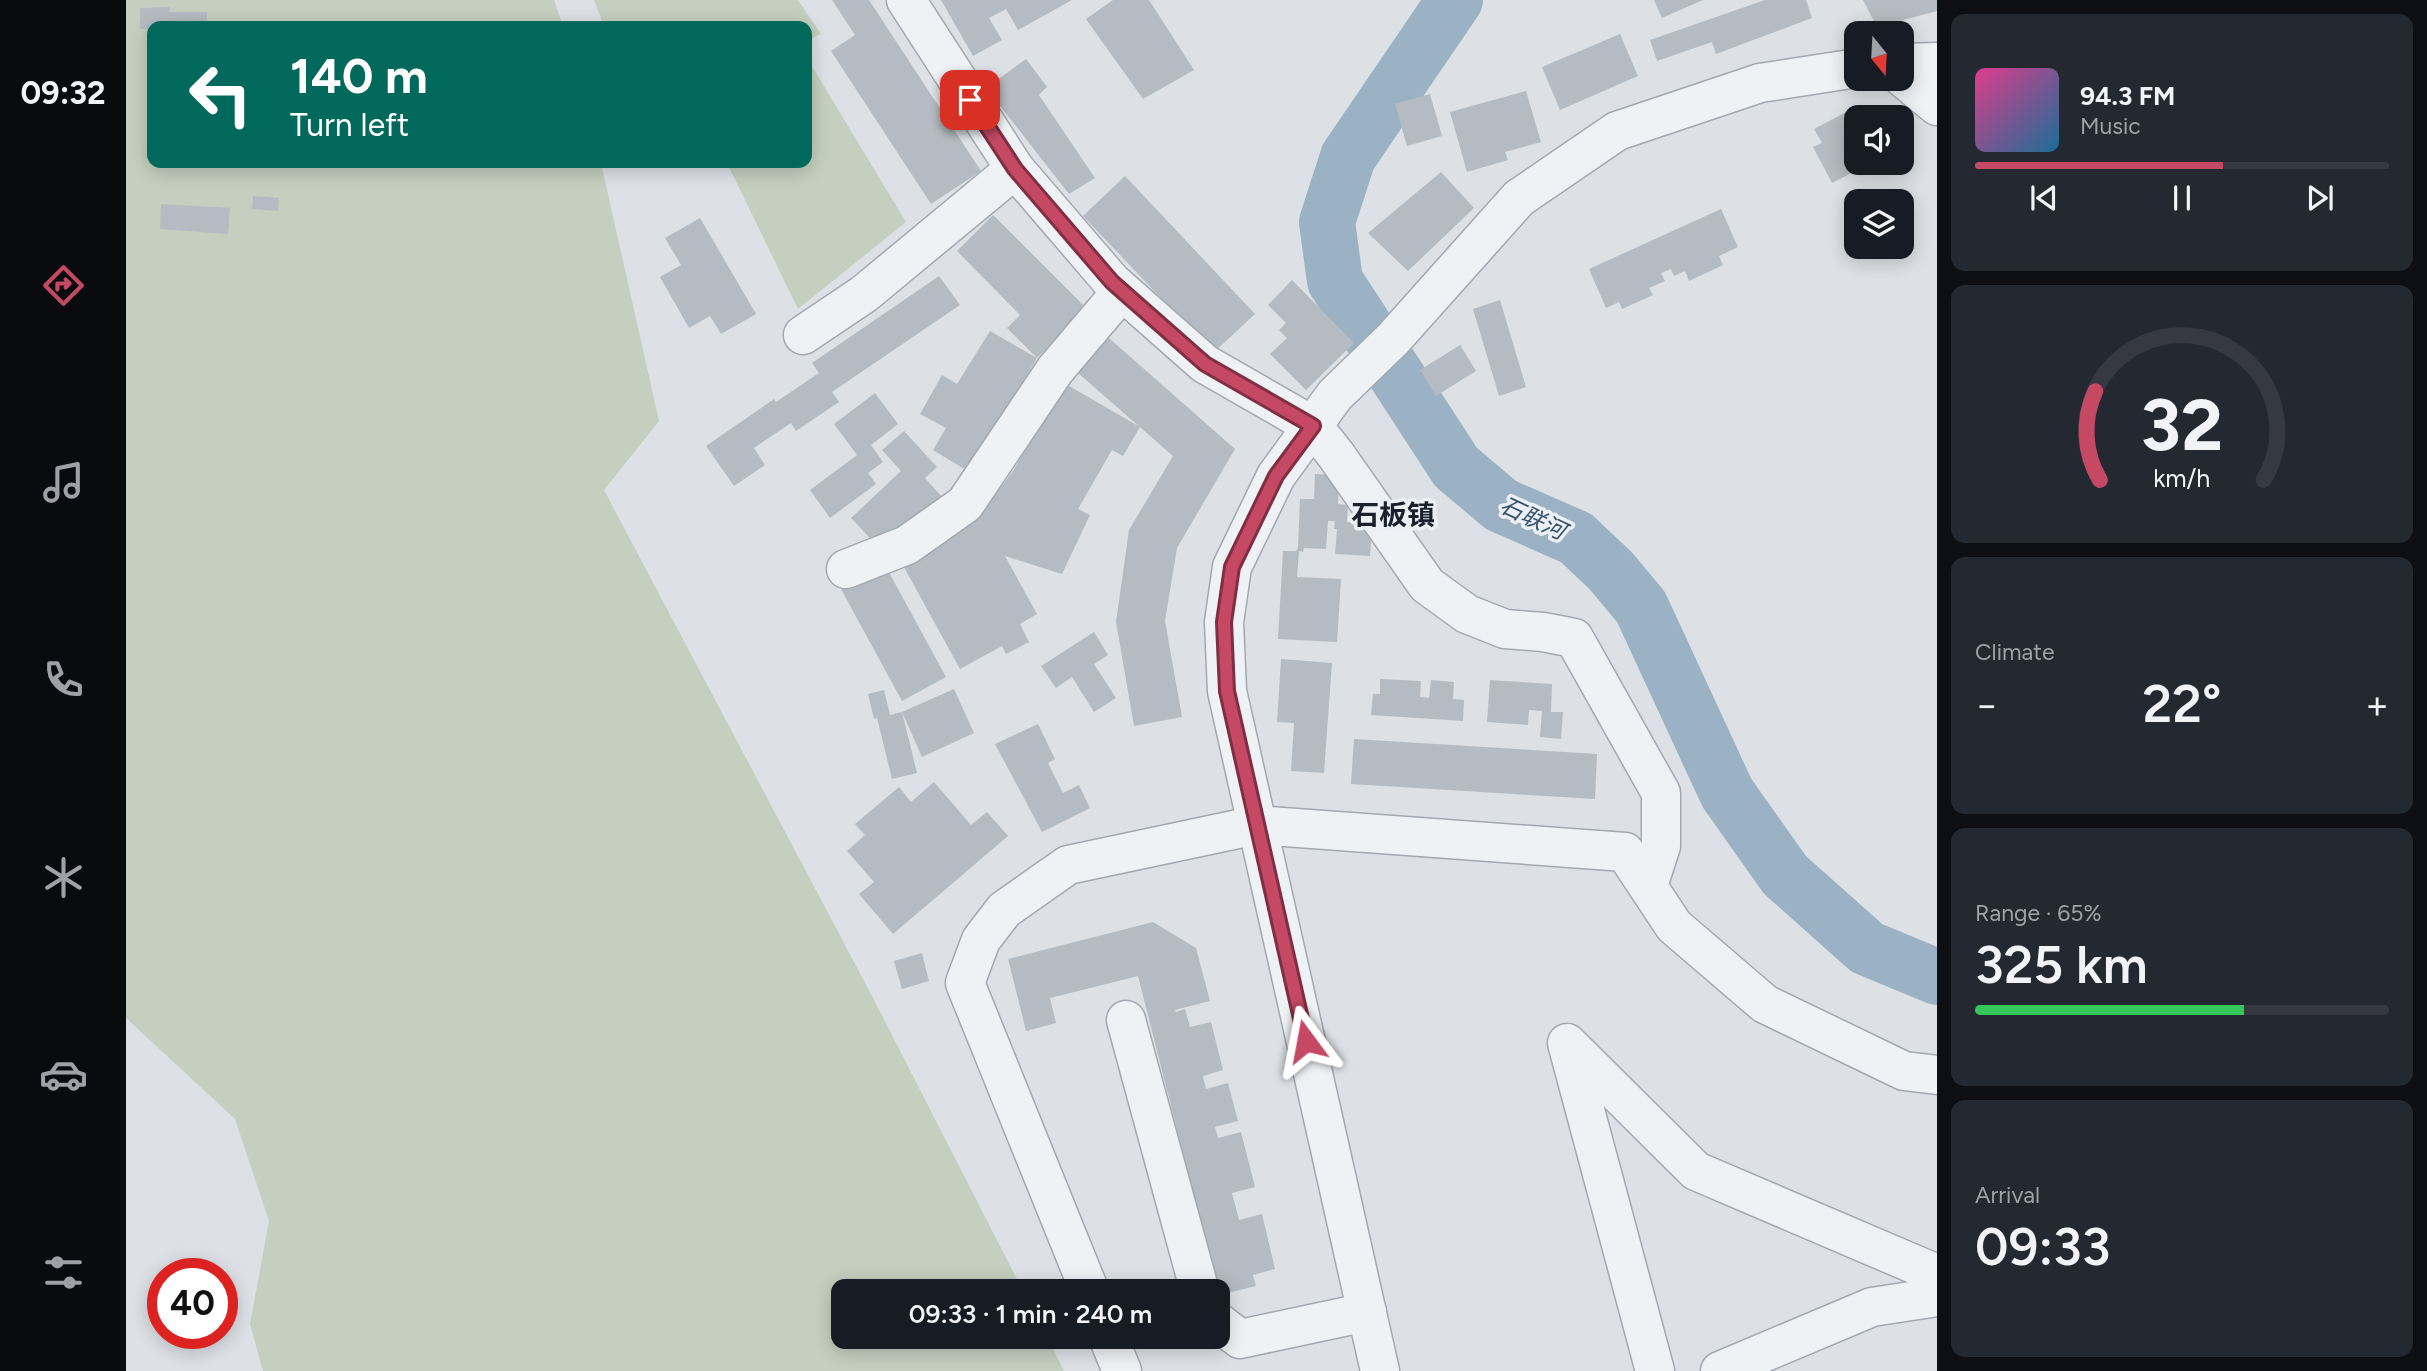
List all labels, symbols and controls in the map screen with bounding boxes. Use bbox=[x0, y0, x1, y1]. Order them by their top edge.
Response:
north arrow bbox=[1844, 21, 1914, 91]
map controls bbox=[1844, 21, 1914, 259]
text: 140 m bbox=[290, 46, 428, 105]
icon: left bbox=[175, 49, 266, 140]
pin bbox=[940, 70, 1000, 130]
text: 09:32 bbox=[20, 74, 106, 112]
text: 94.3 FM bbox=[2080, 80, 2175, 112]
icon: arrive bbox=[951, 81, 989, 119]
button: sound bbox=[1844, 105, 1914, 175]
text: Turn left bbox=[290, 106, 409, 144]
text: Music bbox=[2080, 112, 2141, 140]
icon: previous bbox=[2025, 179, 2063, 217]
icon: pause bbox=[2163, 179, 2201, 217]
icon: next bbox=[2301, 179, 2339, 217]
button: layers bbox=[1844, 189, 1914, 259]
icon: directions bbox=[39, 261, 88, 310]
text: 32 bbox=[2141, 382, 2223, 469]
icon: music bbox=[39, 458, 88, 507]
text: km/h bbox=[2153, 463, 2211, 493]
water label: 石联河 bbox=[1496, 491, 1574, 547]
district label: 石板镇 bbox=[1351, 498, 1435, 532]
text: Climate bbox=[1975, 638, 2054, 666]
icon: phone bbox=[39, 655, 88, 704]
text: 22° bbox=[2143, 673, 2221, 735]
text: − bbox=[1975, 682, 1999, 728]
text: + bbox=[2365, 682, 2389, 728]
icon: climate bbox=[39, 853, 88, 902]
text: Range · 65% bbox=[1975, 899, 2102, 927]
text: 325 km bbox=[1975, 934, 2148, 996]
position arrow bbox=[1269, 1004, 1343, 1078]
icon: car bbox=[39, 1050, 88, 1099]
text: Arrival bbox=[1975, 1181, 2040, 1209]
text: 09:33 bbox=[1975, 1216, 2110, 1278]
icon: filters bbox=[39, 1248, 88, 1297]
speed limit sign: 40 bbox=[147, 1258, 238, 1349]
text: 09:33 · 1 min · 240 m bbox=[909, 1298, 1152, 1330]

